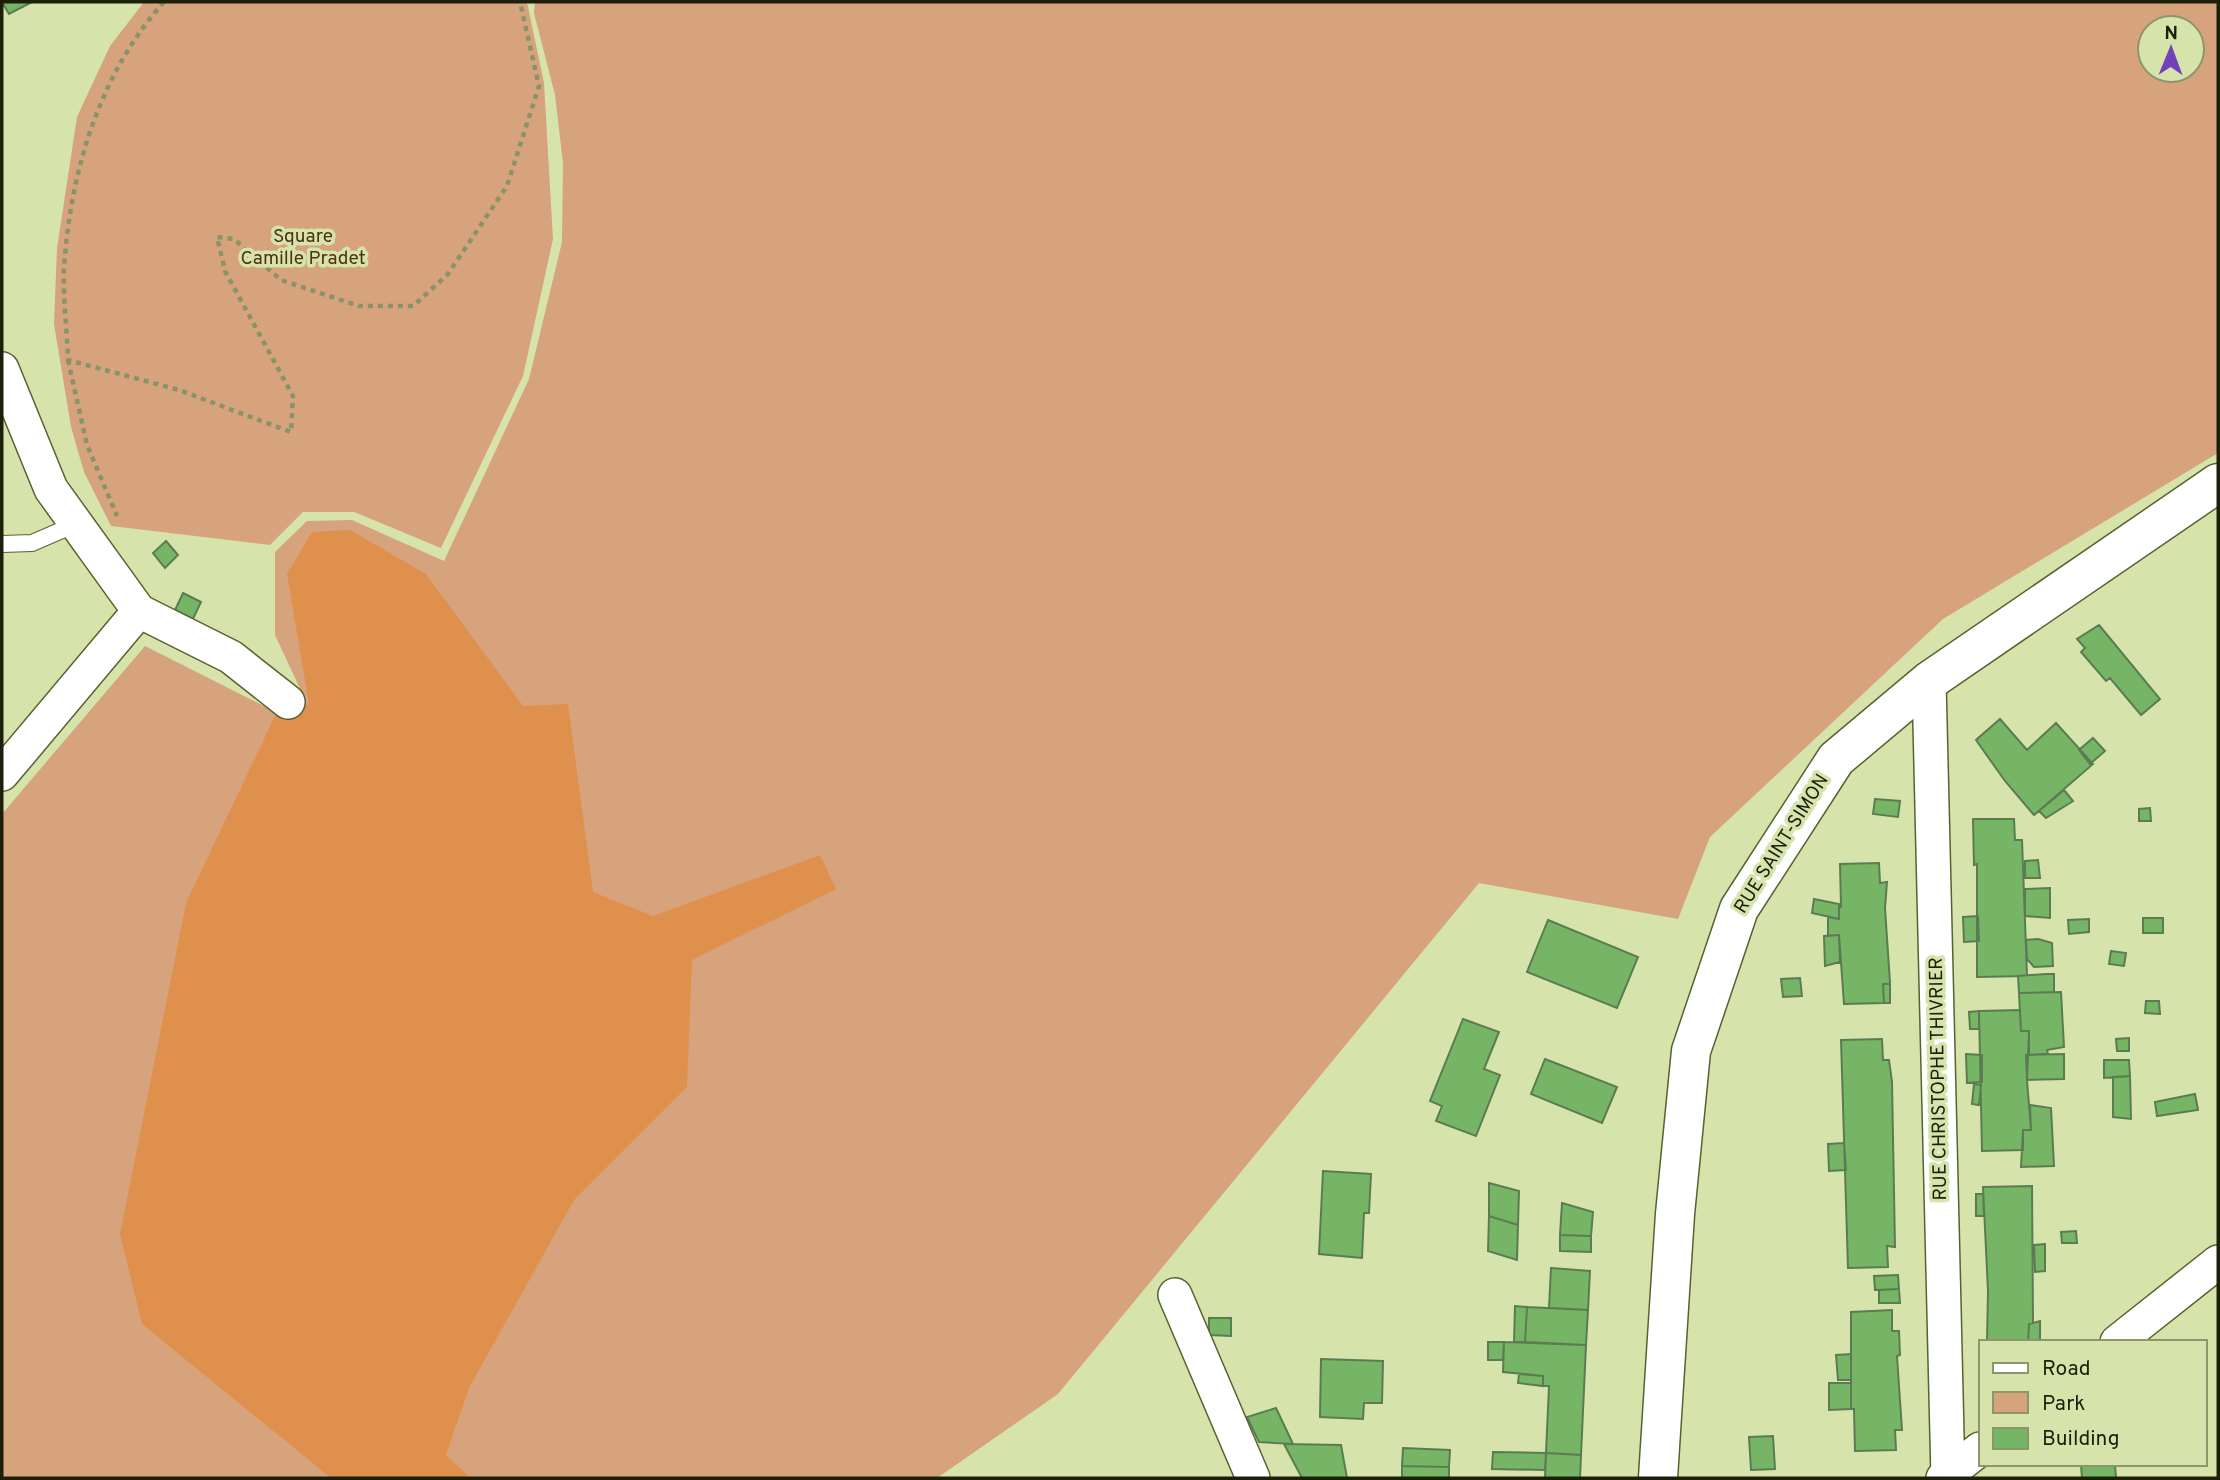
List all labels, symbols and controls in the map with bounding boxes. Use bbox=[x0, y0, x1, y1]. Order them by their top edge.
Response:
north arrow bbox=[2136, 14, 2206, 84]
text: N bbox=[2164, 22, 2178, 46]
park label: Square Camille Pradet bbox=[240, 225, 366, 271]
street label: RUE SAINT-SIMON bbox=[1729, 770, 1835, 918]
street label: RUE CHRISTOPHE THIVRIER bbox=[1925, 957, 1953, 1201]
legend bbox=[1979, 1340, 2206, 1466]
text: Road bbox=[2042, 1356, 2091, 1383]
text: Park bbox=[2042, 1391, 2085, 1418]
text: Building bbox=[2042, 1426, 2120, 1453]

